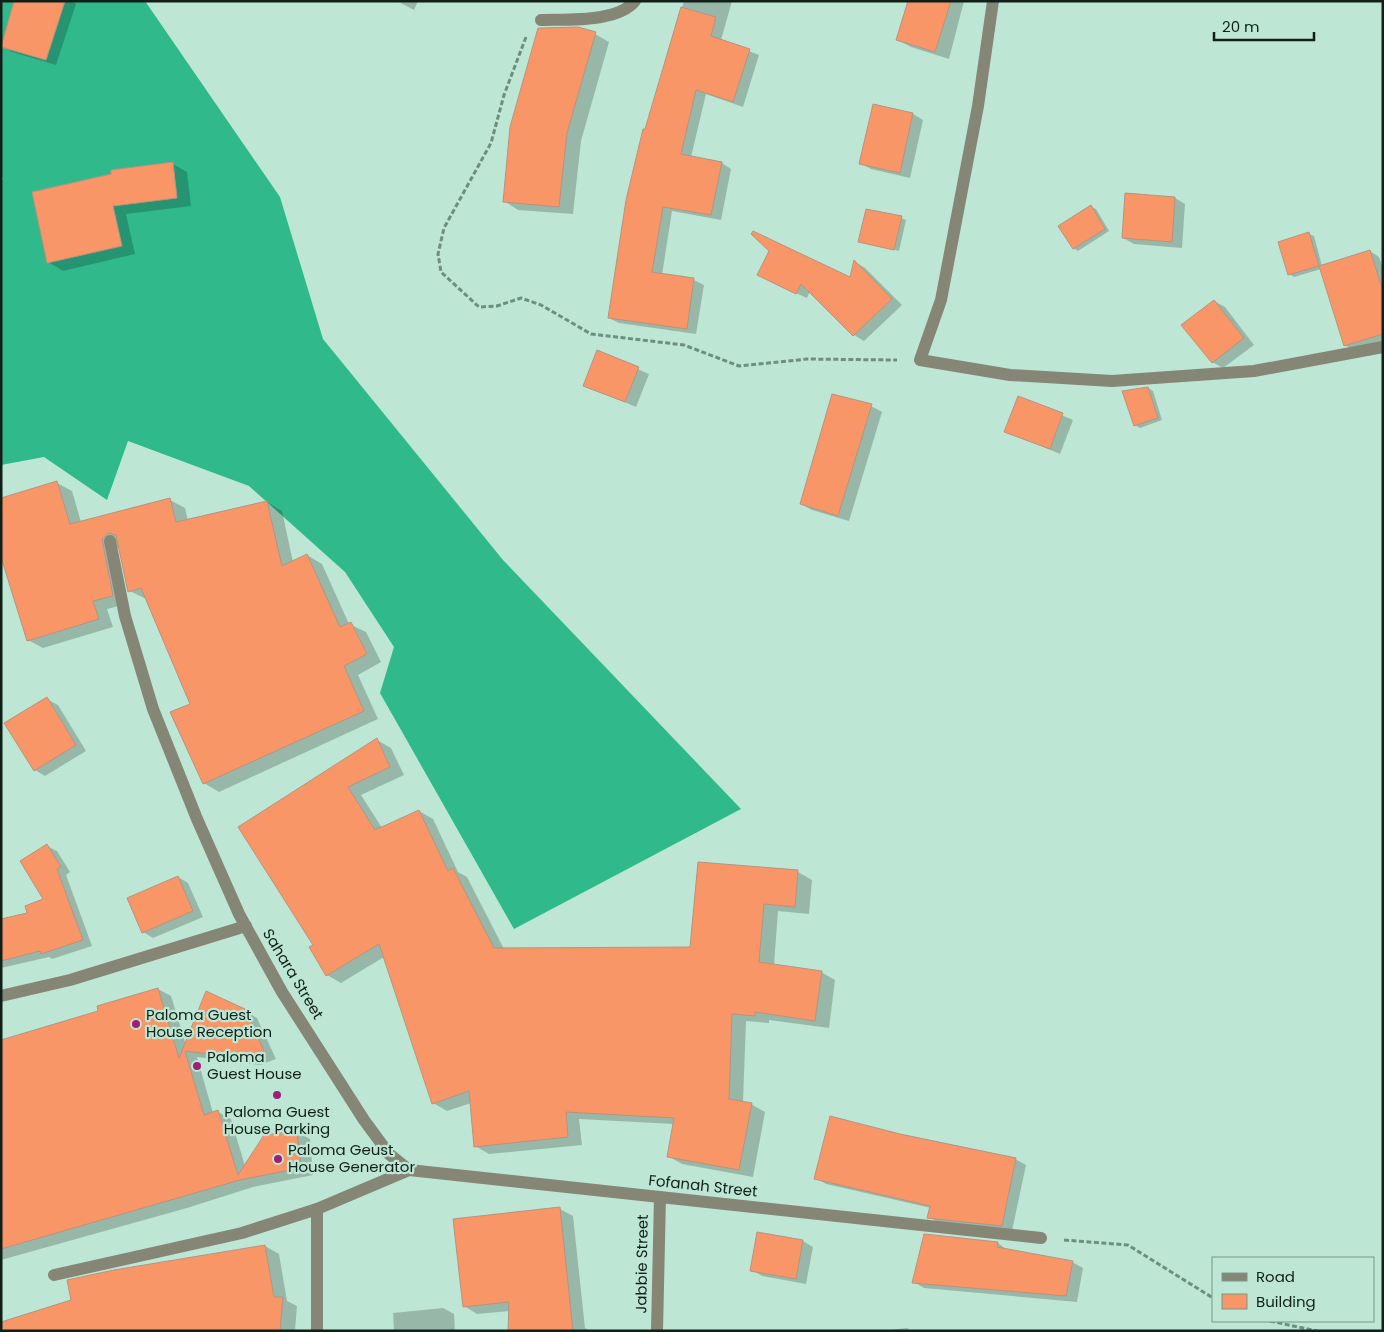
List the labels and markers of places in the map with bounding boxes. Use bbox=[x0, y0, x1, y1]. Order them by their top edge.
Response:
place label: Paloma Guest House Reception bbox=[146, 1004, 272, 1042]
marker: Paloma Guest House Reception bbox=[130, 1018, 142, 1030]
place label: Paloma Guest House bbox=[207, 1046, 302, 1084]
marker: Paloma Guest House bbox=[191, 1060, 203, 1072]
marker: Paloma Guest House Parking bbox=[271, 1089, 283, 1101]
place label: Paloma Guest House Parking bbox=[224, 1101, 330, 1139]
place label: Paloma Geust House Generator bbox=[288, 1139, 415, 1177]
marker: Paloma Geust House Generator bbox=[272, 1153, 284, 1165]

